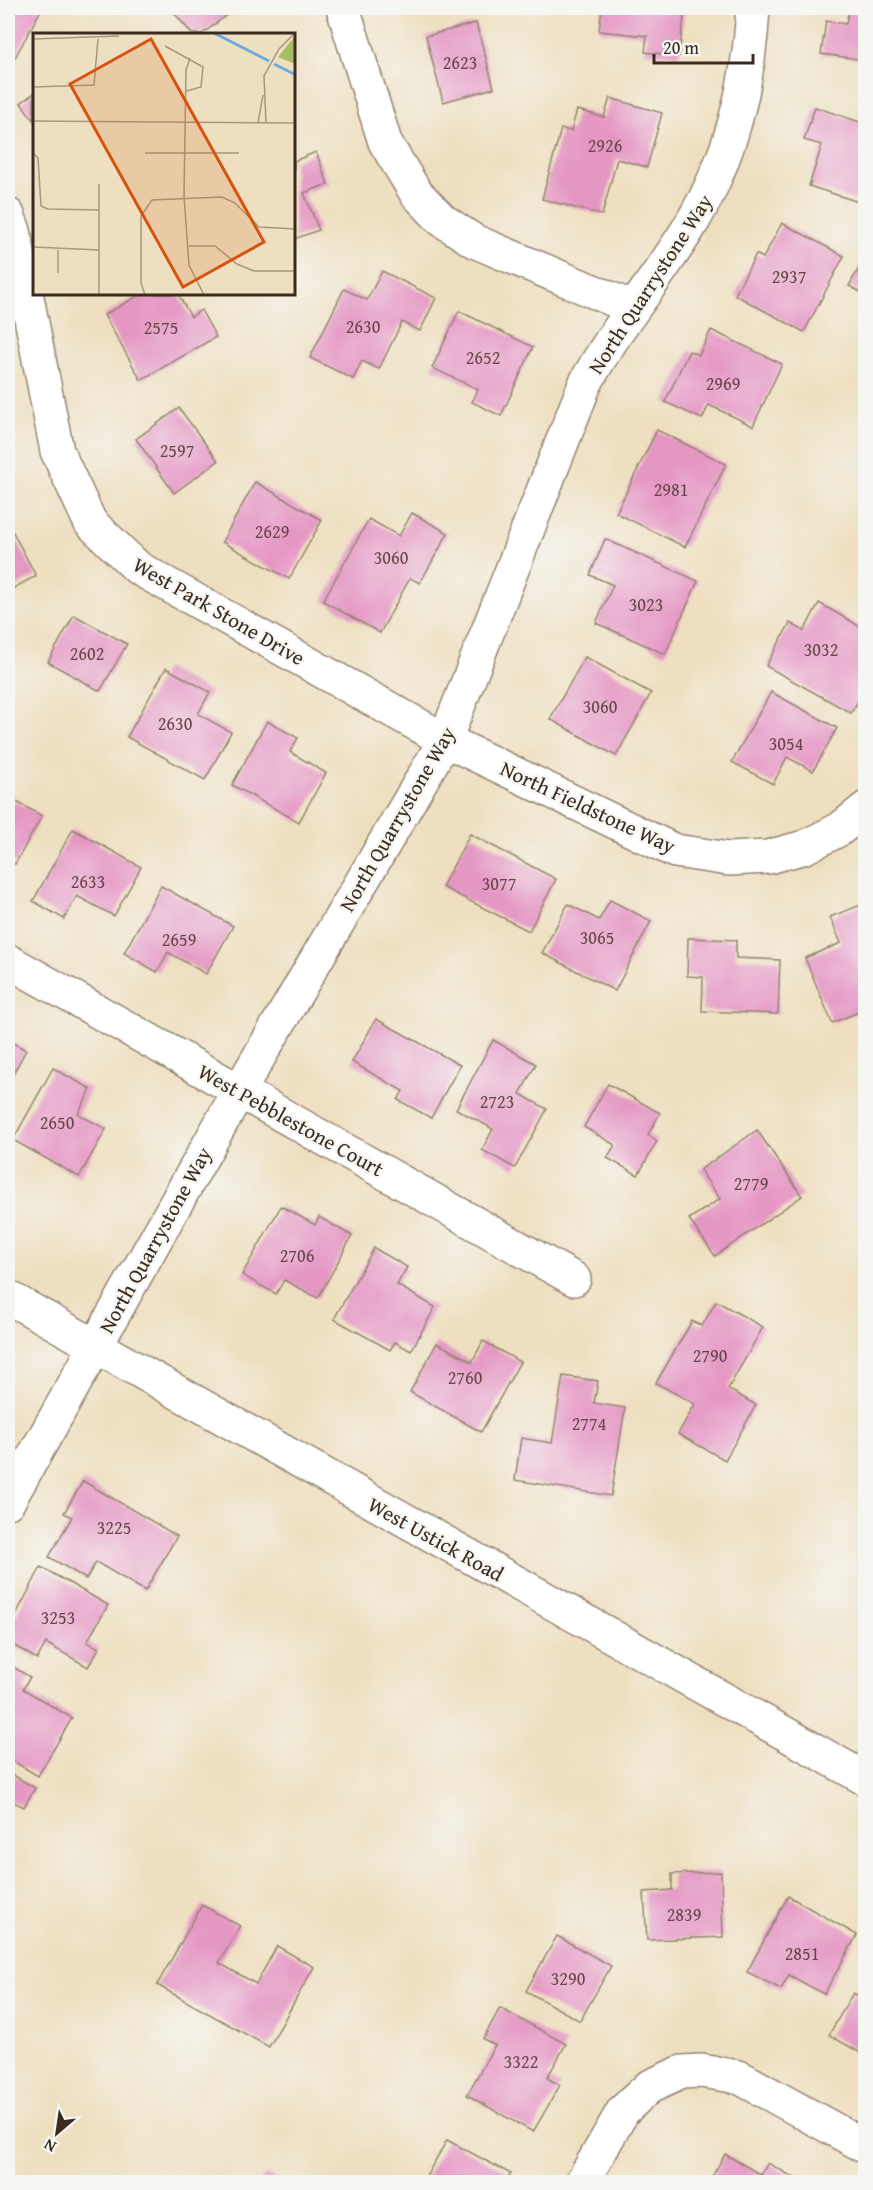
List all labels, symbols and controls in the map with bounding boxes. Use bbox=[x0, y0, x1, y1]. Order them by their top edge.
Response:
scale bar bbox=[654, 27, 753, 65]
inset map bbox=[33, 33, 296, 296]
text: 20 m bbox=[663, 34, 699, 61]
house number: 2623 bbox=[443, 49, 477, 76]
house number: 2926 bbox=[588, 132, 622, 159]
street label: North Quarrystone Way bbox=[580, 188, 720, 380]
house number: 2937 bbox=[772, 263, 806, 290]
house number: 2630 bbox=[346, 313, 381, 340]
house number: 2575 bbox=[144, 314, 178, 341]
house number: 2652 bbox=[466, 344, 500, 371]
house number: 2969 bbox=[706, 370, 740, 397]
house number: 2597 bbox=[160, 437, 194, 464]
house number: 2981 bbox=[654, 476, 688, 503]
house number: 2629 bbox=[255, 518, 289, 545]
house number: 3060 bbox=[374, 544, 409, 571]
street label: West Park Stone Drive bbox=[127, 549, 311, 673]
house number: 3023 bbox=[629, 591, 663, 618]
house number: 3032 bbox=[804, 636, 838, 663]
house number: 2602 bbox=[70, 640, 104, 667]
house number: 3060 bbox=[583, 693, 618, 720]
house number: 2630 bbox=[158, 710, 193, 737]
street label: North Quarrystone Way bbox=[331, 720, 463, 917]
house number: 3054 bbox=[769, 730, 803, 757]
street label: North Fieldstone Way bbox=[495, 753, 681, 861]
house number: 2633 bbox=[71, 868, 105, 895]
house number: 3077 bbox=[482, 870, 516, 897]
house number: 3065 bbox=[580, 924, 614, 951]
house number: 2659 bbox=[162, 926, 196, 953]
street label: West Pebblestone Court bbox=[192, 1056, 390, 1184]
house number: 2723 bbox=[480, 1088, 514, 1115]
house number: 2650 bbox=[40, 1109, 75, 1136]
street label: North Quarrystone Way bbox=[91, 1141, 219, 1339]
house number: 2779 bbox=[734, 1170, 768, 1197]
house number: 2706 bbox=[280, 1242, 314, 1269]
house number: 2790 bbox=[693, 1342, 728, 1369]
house number: 2760 bbox=[448, 1364, 483, 1391]
house number: 2774 bbox=[572, 1410, 606, 1437]
street label: West Ustick Road bbox=[362, 1489, 510, 1590]
house number: 3225 bbox=[97, 1514, 131, 1541]
house number: 3253 bbox=[41, 1604, 75, 1631]
house number: 2839 bbox=[667, 1901, 701, 1928]
house number: 2851 bbox=[785, 1940, 819, 1967]
house number: 3290 bbox=[551, 1965, 586, 1992]
house number: 3322 bbox=[504, 2048, 538, 2075]
north arrow bbox=[27, 2103, 87, 2163]
text: N bbox=[39, 2133, 60, 2159]

